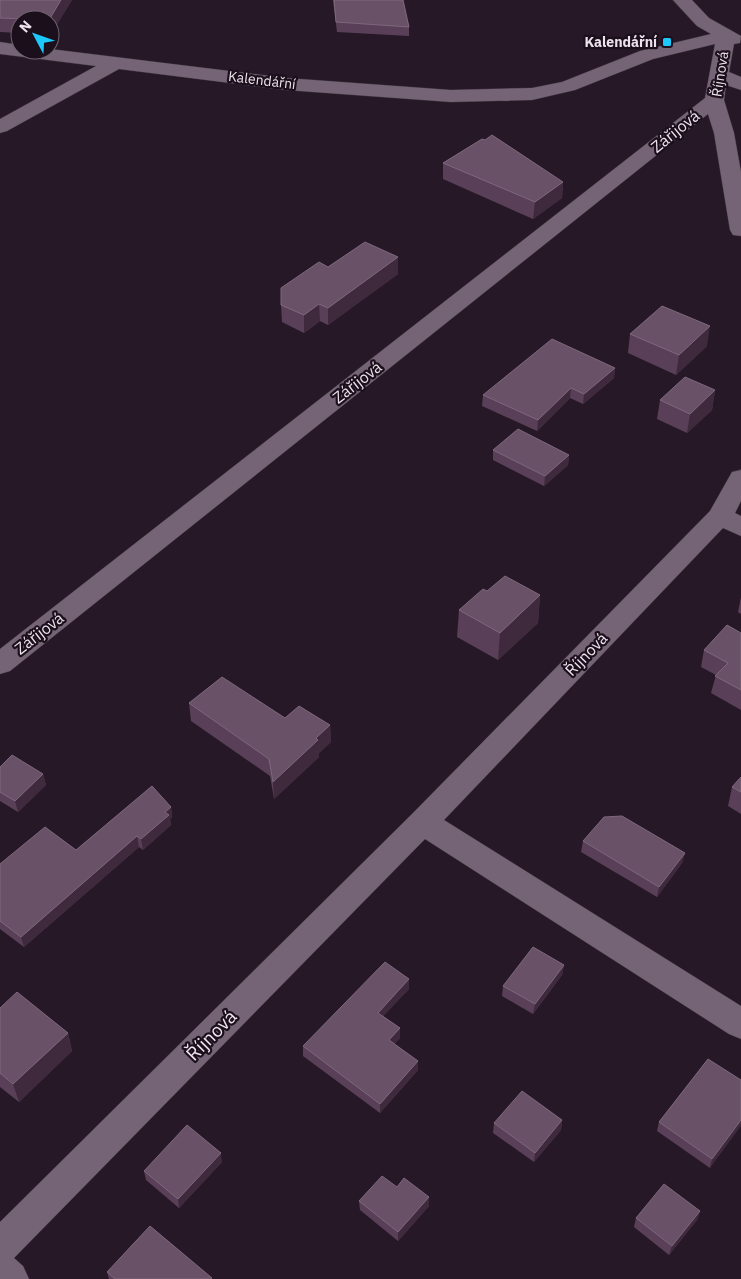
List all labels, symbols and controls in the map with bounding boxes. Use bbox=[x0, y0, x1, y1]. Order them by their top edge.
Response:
north arrow bbox=[10, 10, 60, 60]
text: N bbox=[15, 17, 35, 36]
place label: Kalendářní bbox=[584, 33, 658, 51]
marker: Kalendářní bbox=[661, 36, 673, 48]
street label: Říjnová bbox=[707, 49, 733, 98]
street label: Kalendářní bbox=[227, 67, 297, 93]
street label: Zářijová bbox=[647, 105, 704, 157]
street label: Zářijová bbox=[328, 356, 386, 407]
street label: Zářijová bbox=[10, 607, 68, 658]
street label: Říjnová bbox=[561, 628, 612, 680]
street label: Říjnová bbox=[181, 1005, 241, 1065]

